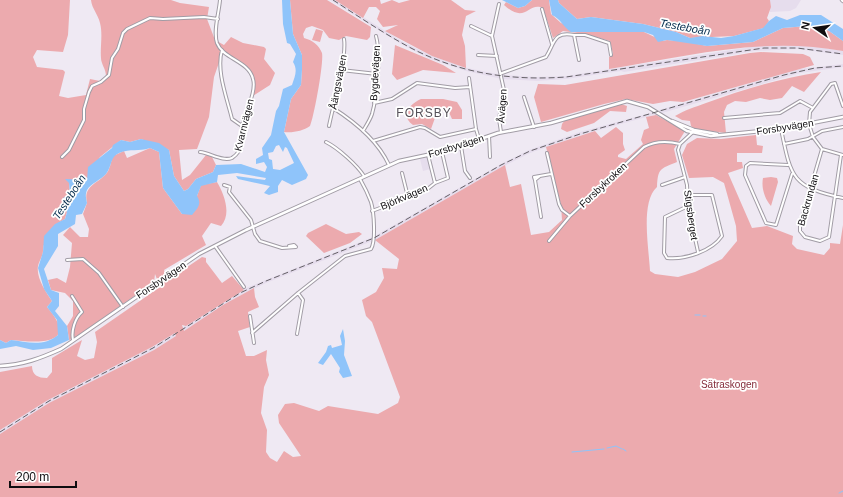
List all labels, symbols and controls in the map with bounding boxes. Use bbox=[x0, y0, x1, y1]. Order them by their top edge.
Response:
north arrow bbox=[795, 8, 835, 48]
water label: Testeboån bbox=[659, 17, 711, 37]
text: N bbox=[799, 20, 812, 31]
street label: Bygdevägen bbox=[368, 45, 382, 101]
street label: Åängsvägen bbox=[326, 53, 349, 110]
street label: Åvägen bbox=[494, 89, 509, 123]
street label: Kvarnvägen bbox=[232, 98, 256, 152]
district label: FORSBY bbox=[396, 106, 452, 120]
street label: Forsbyvägen bbox=[756, 117, 814, 137]
street label: Forsbyvägen bbox=[427, 132, 485, 160]
street label: Forsbykroken bbox=[577, 160, 629, 210]
water label: Testeboån bbox=[50, 172, 88, 222]
street label: Backrundan bbox=[795, 173, 821, 227]
street label: Björkvägen bbox=[379, 182, 429, 212]
street label: Stigsberget bbox=[682, 189, 700, 241]
street label: Forsbyvägen bbox=[134, 259, 188, 301]
park label: Sätraskogen bbox=[701, 379, 757, 390]
scale bar bbox=[10, 463, 76, 489]
text: 200 m bbox=[16, 470, 49, 484]

